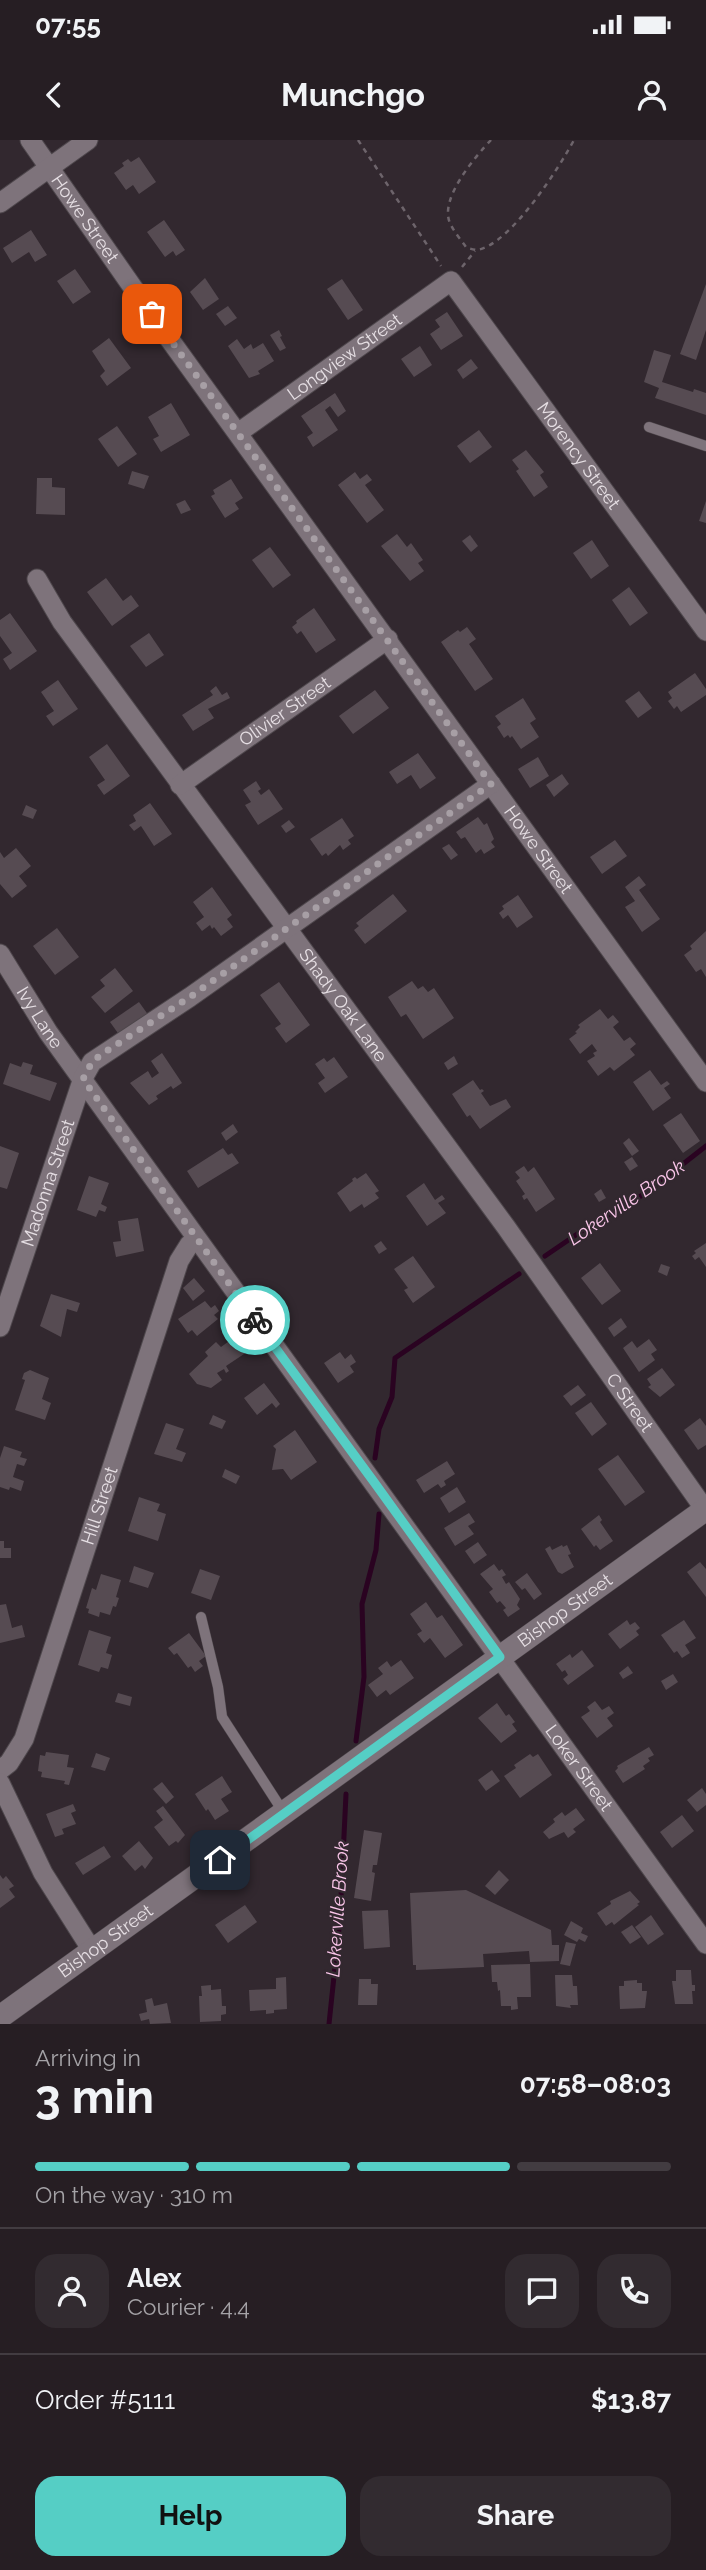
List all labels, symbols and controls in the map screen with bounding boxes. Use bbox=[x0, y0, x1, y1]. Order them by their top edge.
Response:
text: 07:55 bbox=[35, 10, 101, 40]
icon: back bbox=[35, 76, 73, 114]
text: Munchgo bbox=[281, 76, 425, 113]
icon: person bbox=[633, 76, 671, 114]
street label: Howe Street bbox=[47, 170, 123, 267]
pin bbox=[122, 284, 182, 344]
icon: bag bbox=[133, 295, 171, 333]
street label: Longview Street bbox=[283, 309, 405, 404]
street label: Morency Street bbox=[533, 398, 625, 513]
street label: Olivier Street bbox=[235, 672, 334, 750]
street label: Howe Street bbox=[500, 802, 577, 897]
street label: Shady Oak Lane bbox=[295, 944, 392, 1066]
street label: Ivy Lane bbox=[13, 983, 68, 1053]
street label: Madonna Street bbox=[17, 1116, 79, 1249]
water label: Lokerville Brook bbox=[563, 1155, 689, 1249]
courier bbox=[220, 1285, 290, 1355]
icon: bike bbox=[236, 1301, 274, 1339]
street label: C Street bbox=[602, 1369, 658, 1436]
street label: Hill Street bbox=[77, 1464, 122, 1547]
street label: Bishop Street bbox=[513, 1569, 616, 1651]
street label: Loker Street bbox=[541, 1720, 617, 1815]
pin bbox=[190, 1830, 250, 1890]
water label: Lokerville Brook bbox=[321, 1840, 353, 1978]
icon: home bbox=[201, 1841, 239, 1879]
street label: Bishop Street bbox=[54, 1900, 157, 1982]
text: Arriving in bbox=[35, 2044, 141, 2071]
text: 07:58–08:03 bbox=[520, 2069, 671, 2099]
text: 3 min bbox=[35, 2070, 154, 2124]
text: On the way · 310 m bbox=[35, 2181, 233, 2208]
button: person bbox=[35, 2254, 109, 2328]
button: chat bbox=[505, 2254, 579, 2328]
button: phone bbox=[597, 2254, 671, 2328]
text: Alex bbox=[127, 2263, 182, 2293]
text: Courier · 4.4 bbox=[127, 2293, 250, 2320]
text: Order #5111 bbox=[35, 2385, 175, 2415]
text: $13.87 bbox=[591, 2385, 671, 2415]
button: Help bbox=[35, 2476, 346, 2556]
button: Share bbox=[360, 2476, 671, 2556]

